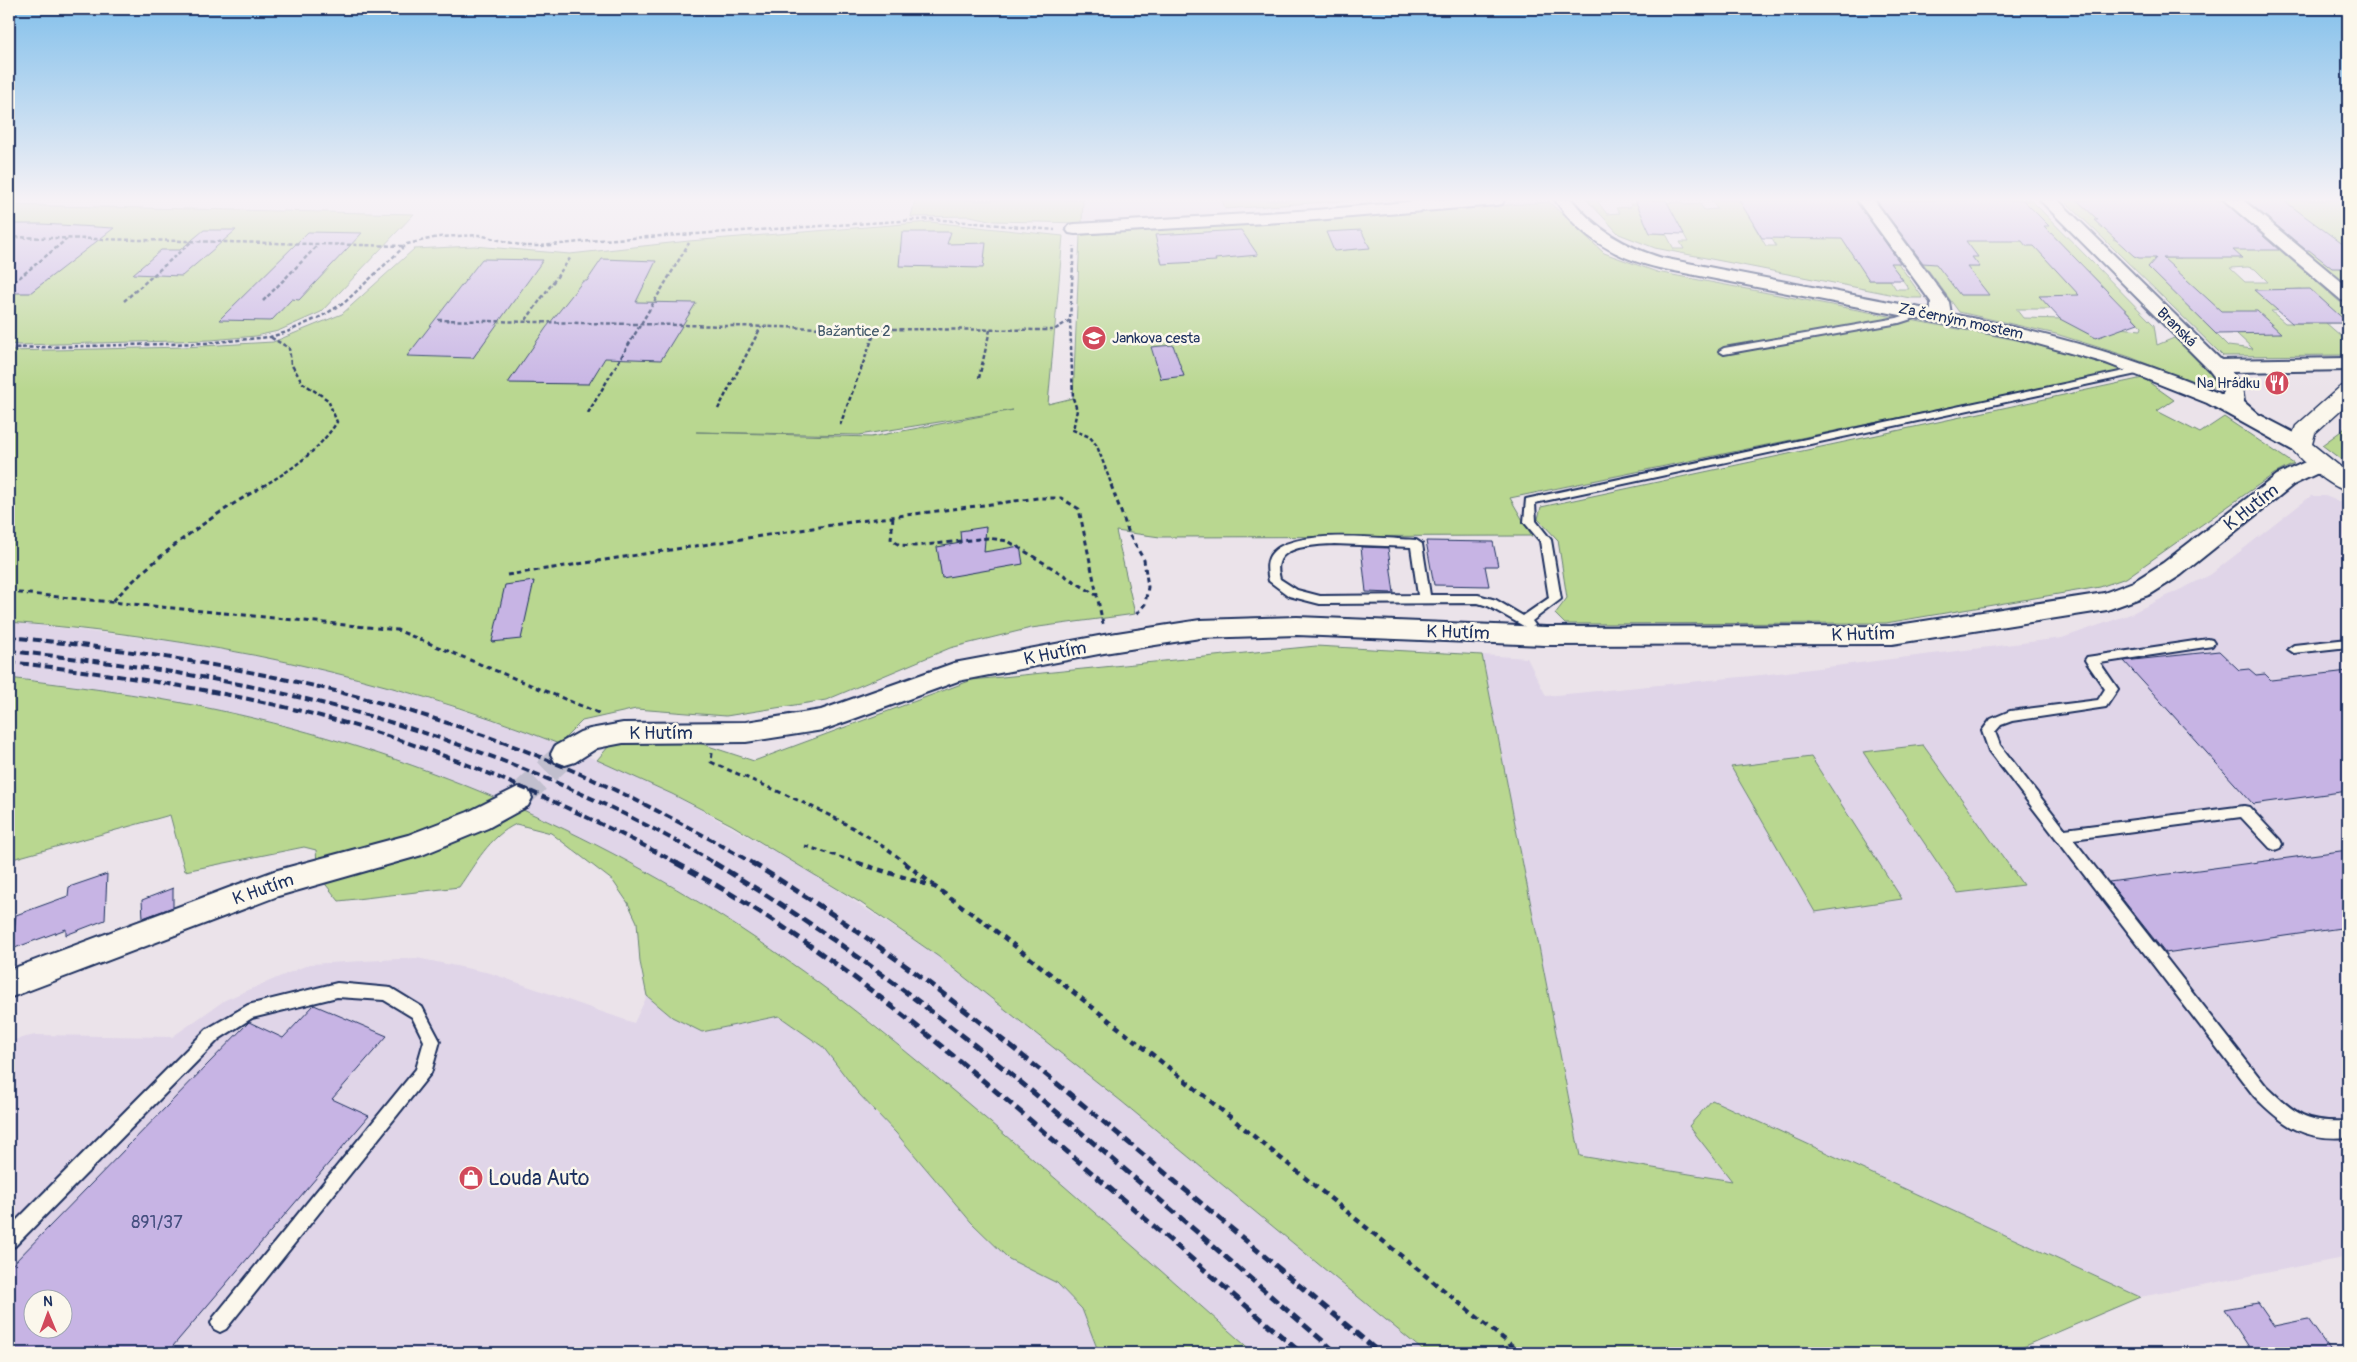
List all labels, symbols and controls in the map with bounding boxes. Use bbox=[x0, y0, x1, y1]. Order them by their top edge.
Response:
street label: Za černým mostem bbox=[1897, 299, 2025, 344]
street label: Branská bbox=[2153, 303, 2201, 351]
park label: Bažantice 2 bbox=[817, 322, 891, 341]
school or university icon: Jankova cesta bbox=[1081, 325, 1107, 351]
place label: Jankova cesta bbox=[1112, 329, 1200, 348]
restaurant icon: Na Hrádku bbox=[2264, 370, 2290, 396]
place label: Na Hrádku bbox=[2197, 374, 2260, 393]
street label: K Hutím bbox=[2219, 479, 2283, 536]
street label: K Hutím bbox=[1426, 620, 1490, 645]
street label: K Hutím bbox=[1831, 622, 1895, 647]
street label: K Hutím bbox=[1022, 636, 1088, 671]
street label: K Hutím bbox=[629, 722, 693, 745]
street label: K Hutím bbox=[229, 868, 297, 911]
shop icon: Louda Auto bbox=[458, 1165, 484, 1191]
place label: Louda Auto bbox=[488, 1165, 589, 1192]
house number: 891/37 bbox=[131, 1211, 183, 1234]
north arrow bbox=[22, 1290, 72, 1340]
text: N bbox=[43, 1293, 53, 1310]

